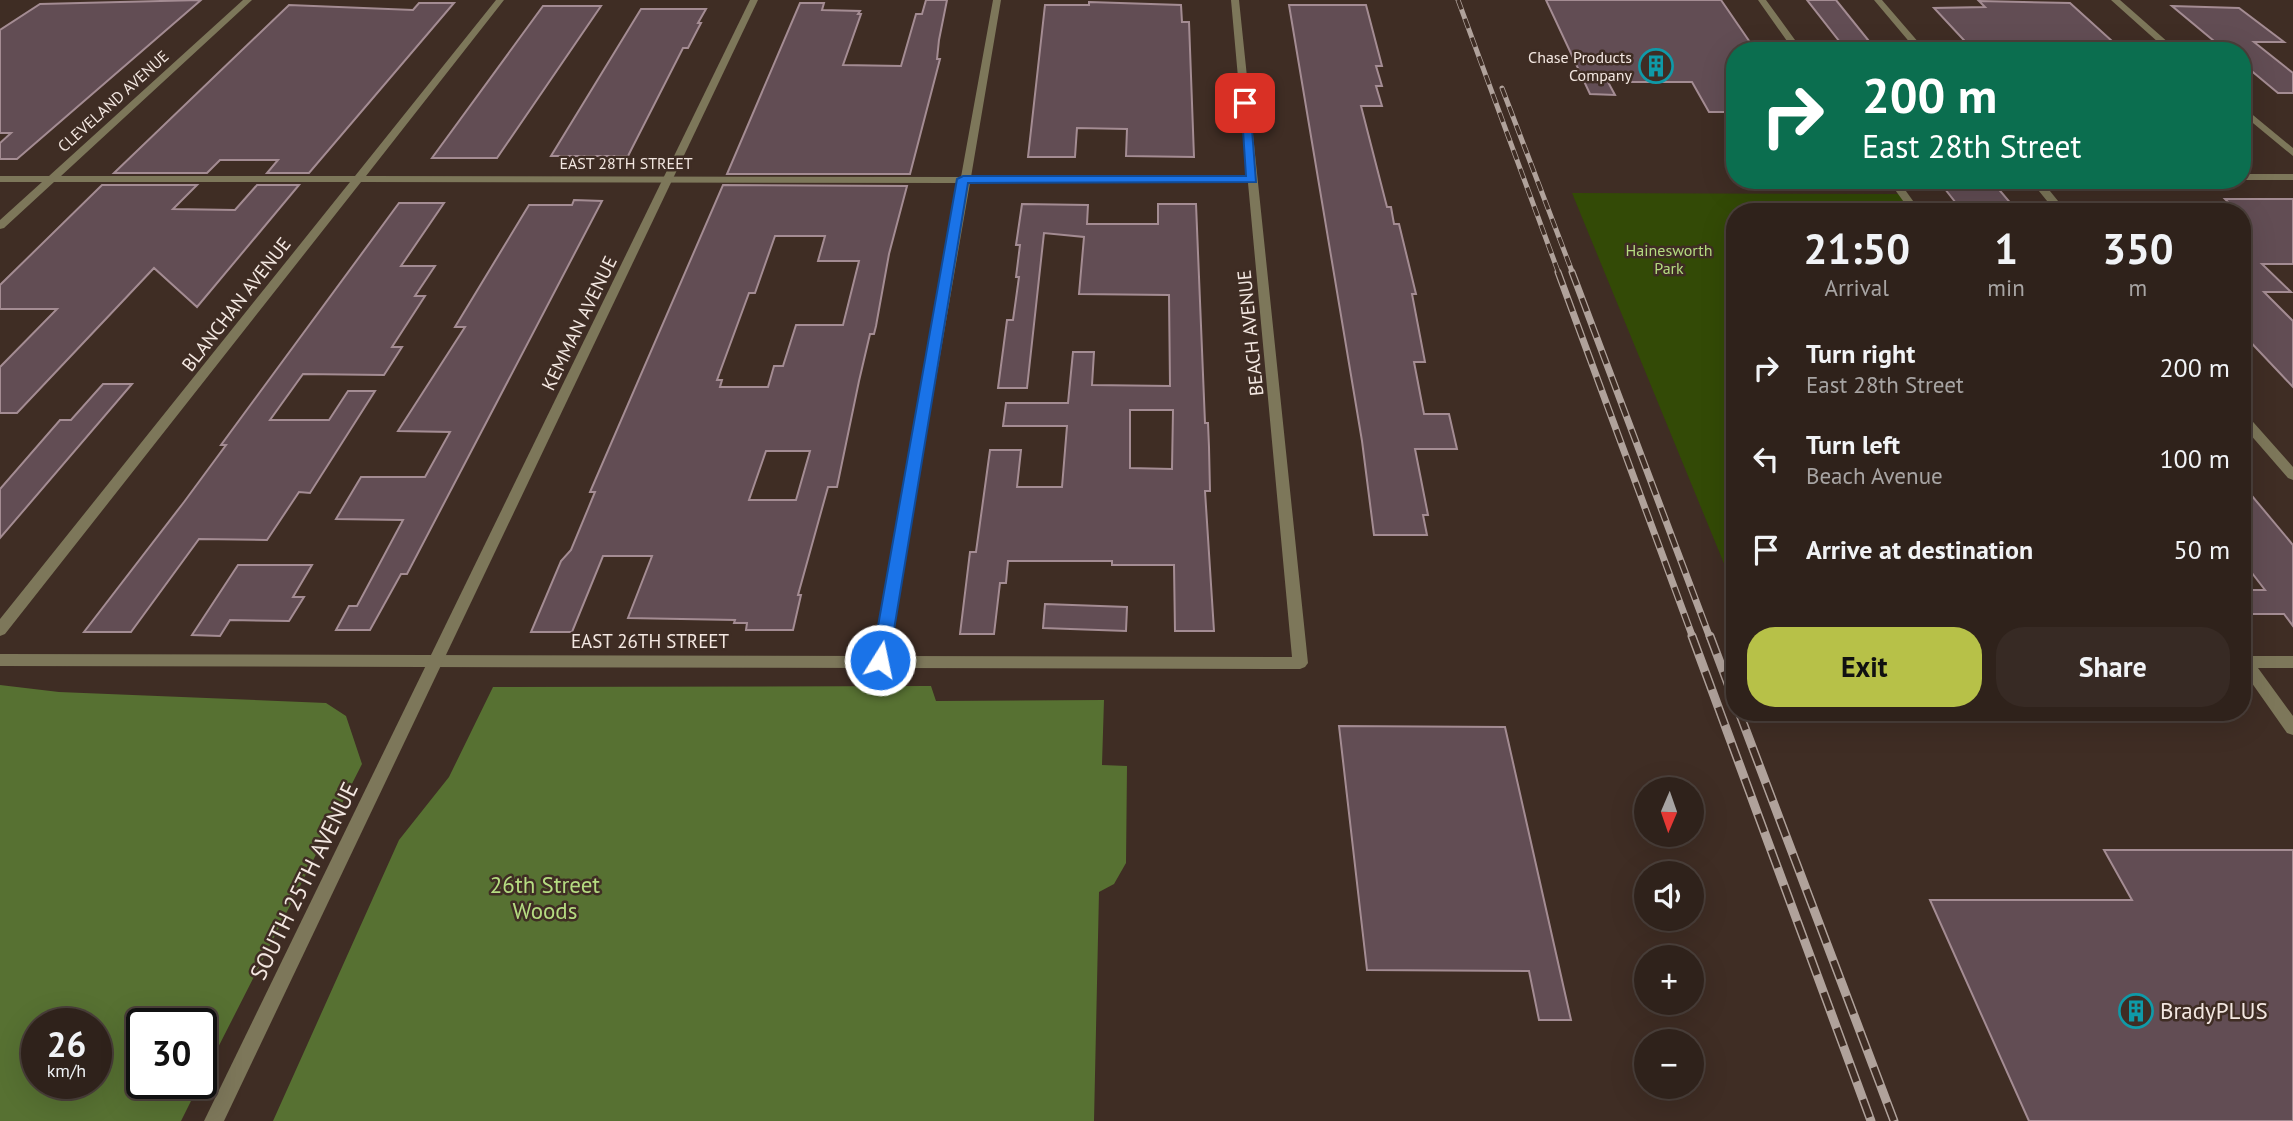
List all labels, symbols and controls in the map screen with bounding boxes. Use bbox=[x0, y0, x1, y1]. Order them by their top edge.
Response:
street label: CLEVELAND AVENUE bbox=[53, 46, 173, 156]
place label: Chase Products Company bbox=[1528, 47, 1633, 85]
building icon: Chase Products Company bbox=[1637, 47, 1675, 85]
text: 200 m bbox=[1862, 63, 1997, 127]
icon: right bbox=[1747, 70, 1838, 161]
pin bbox=[1215, 73, 1275, 133]
icon: arrive bbox=[1226, 84, 1264, 122]
text: East 28th Street bbox=[1862, 125, 2081, 167]
street label: EAST 28TH STREET bbox=[559, 153, 693, 173]
text: 21:50 bbox=[1803, 221, 1910, 276]
text: 1 bbox=[1994, 221, 2018, 276]
text: 350 bbox=[2102, 221, 2174, 276]
street label: BLANCHAN AVENUE bbox=[176, 232, 296, 376]
park label: Hainesworth Park bbox=[1626, 240, 1712, 278]
street label: KEMMAN AVENUE bbox=[536, 252, 622, 394]
street label: BEACH AVENUE bbox=[1231, 269, 1269, 397]
text: Arrival bbox=[1824, 273, 1889, 302]
text: min bbox=[1987, 273, 2025, 302]
text: m bbox=[2129, 273, 2147, 302]
text: Turn right bbox=[1806, 337, 1915, 370]
icon: right bbox=[1747, 349, 1785, 387]
text: 200 m bbox=[2159, 351, 2230, 384]
text: East 28th Street bbox=[1806, 370, 1964, 399]
text: Turn left bbox=[1806, 428, 1900, 461]
icon: left bbox=[1747, 440, 1785, 478]
text: 100 m bbox=[2159, 442, 2230, 475]
text: Beach Avenue bbox=[1806, 461, 1943, 490]
icon: arrive bbox=[1747, 531, 1785, 569]
text: Arrive at destination bbox=[1806, 533, 2033, 566]
text: 50 m bbox=[2174, 533, 2230, 566]
position arrow bbox=[843, 623, 917, 697]
button: Exit bbox=[1747, 627, 1982, 707]
button: Share bbox=[1996, 627, 2230, 707]
street label: EAST 26TH STREET bbox=[571, 629, 730, 653]
street label: SOUTH 25TH AVENUE bbox=[243, 777, 364, 984]
north arrow bbox=[1634, 777, 1704, 847]
map controls bbox=[1634, 777, 1704, 1099]
button: sound bbox=[1634, 861, 1704, 931]
park label: 26th Street Woods bbox=[490, 870, 600, 925]
button: + bbox=[1634, 945, 1704, 1015]
building icon: BradyPLUS bbox=[2117, 992, 2155, 1030]
place label: BradyPLUS bbox=[2160, 996, 2268, 1025]
speed limit sign: 30 bbox=[126, 1008, 217, 1099]
text: 26 bbox=[47, 1021, 86, 1067]
button: − bbox=[1634, 1029, 1704, 1099]
text: km/h bbox=[47, 1059, 86, 1082]

